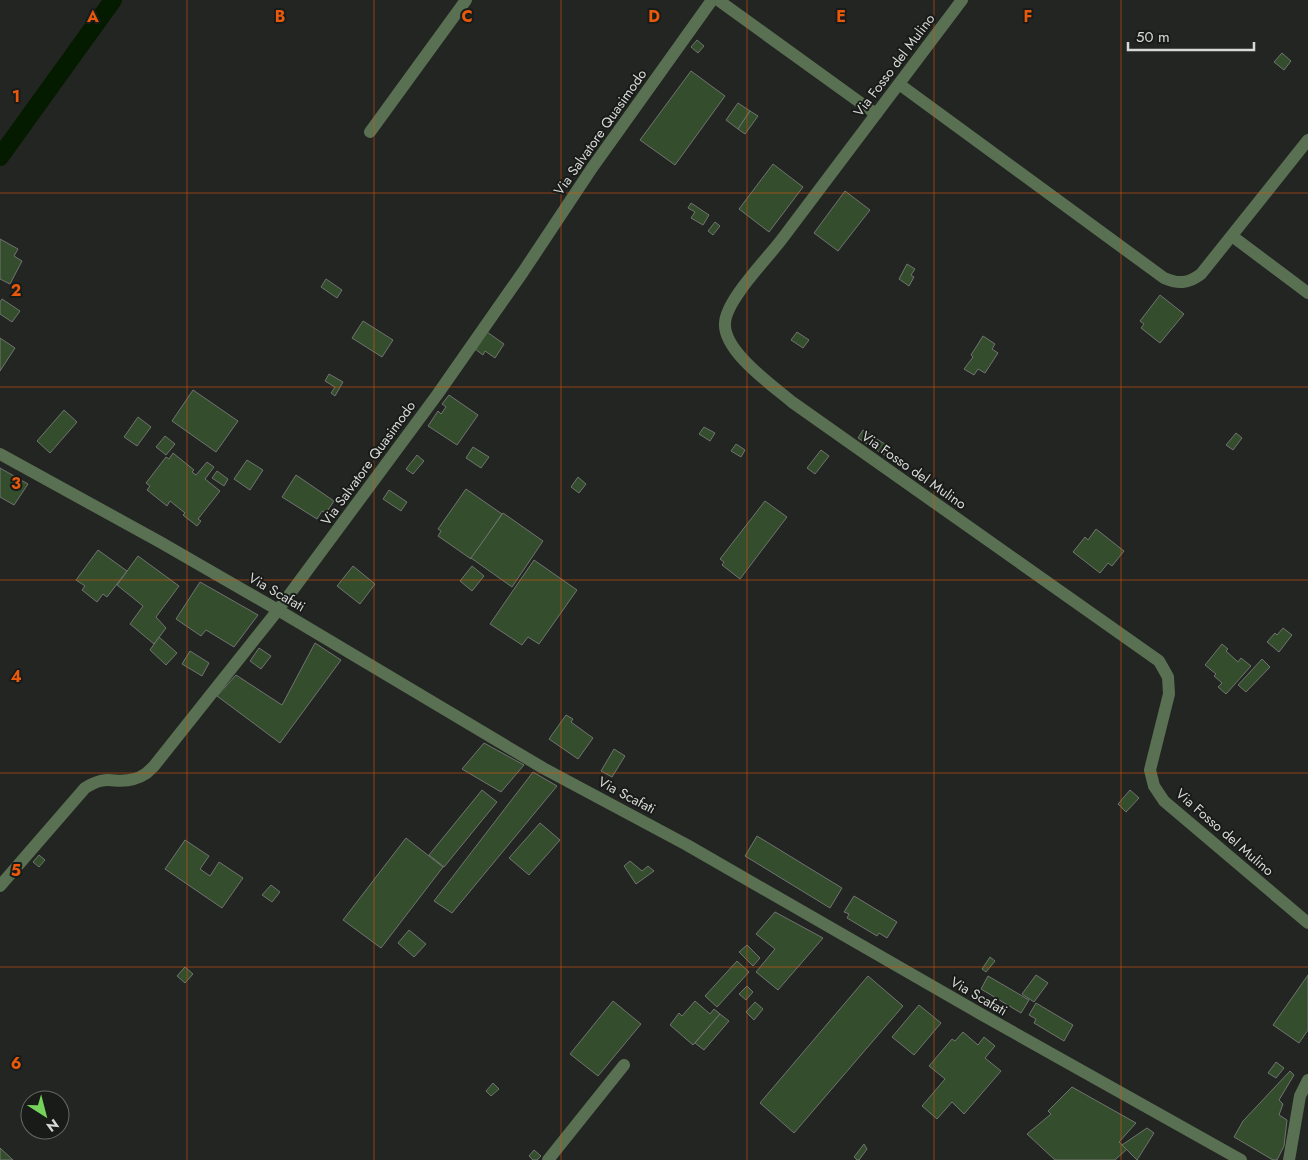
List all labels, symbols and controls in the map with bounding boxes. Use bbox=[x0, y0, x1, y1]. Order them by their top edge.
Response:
text: A bbox=[86, 5, 99, 28]
text: B bbox=[275, 5, 285, 28]
text: C bbox=[461, 5, 473, 28]
text: D bbox=[648, 5, 660, 28]
text: E bbox=[836, 5, 846, 28]
text: F bbox=[1024, 5, 1032, 28]
street label: Via Fosso del Mulino bbox=[849, 9, 940, 121]
scale bar bbox=[1128, 20, 1254, 52]
text: 50 m bbox=[1136, 26, 1170, 48]
street label: Via Salvatore Quasimodo bbox=[549, 65, 651, 199]
text: 1 bbox=[12, 85, 20, 108]
text: 2 bbox=[11, 279, 21, 302]
street label: Via Salvatore Quasimodo bbox=[316, 396, 420, 530]
street label: Via Fosso del Mulino bbox=[857, 426, 971, 514]
text: 3 bbox=[11, 472, 21, 495]
street label: Via Scafati bbox=[245, 568, 309, 616]
text: 4 bbox=[10, 665, 22, 688]
street label: Via Scafati bbox=[595, 771, 659, 819]
street label: Via Fosso del Mulino bbox=[1172, 784, 1279, 881]
text: 5 bbox=[11, 859, 21, 882]
street label: Via Scafati bbox=[947, 972, 1011, 1020]
text: 6 bbox=[11, 1052, 21, 1075]
north arrow bbox=[20, 1090, 70, 1140]
text: N bbox=[42, 1114, 63, 1137]

